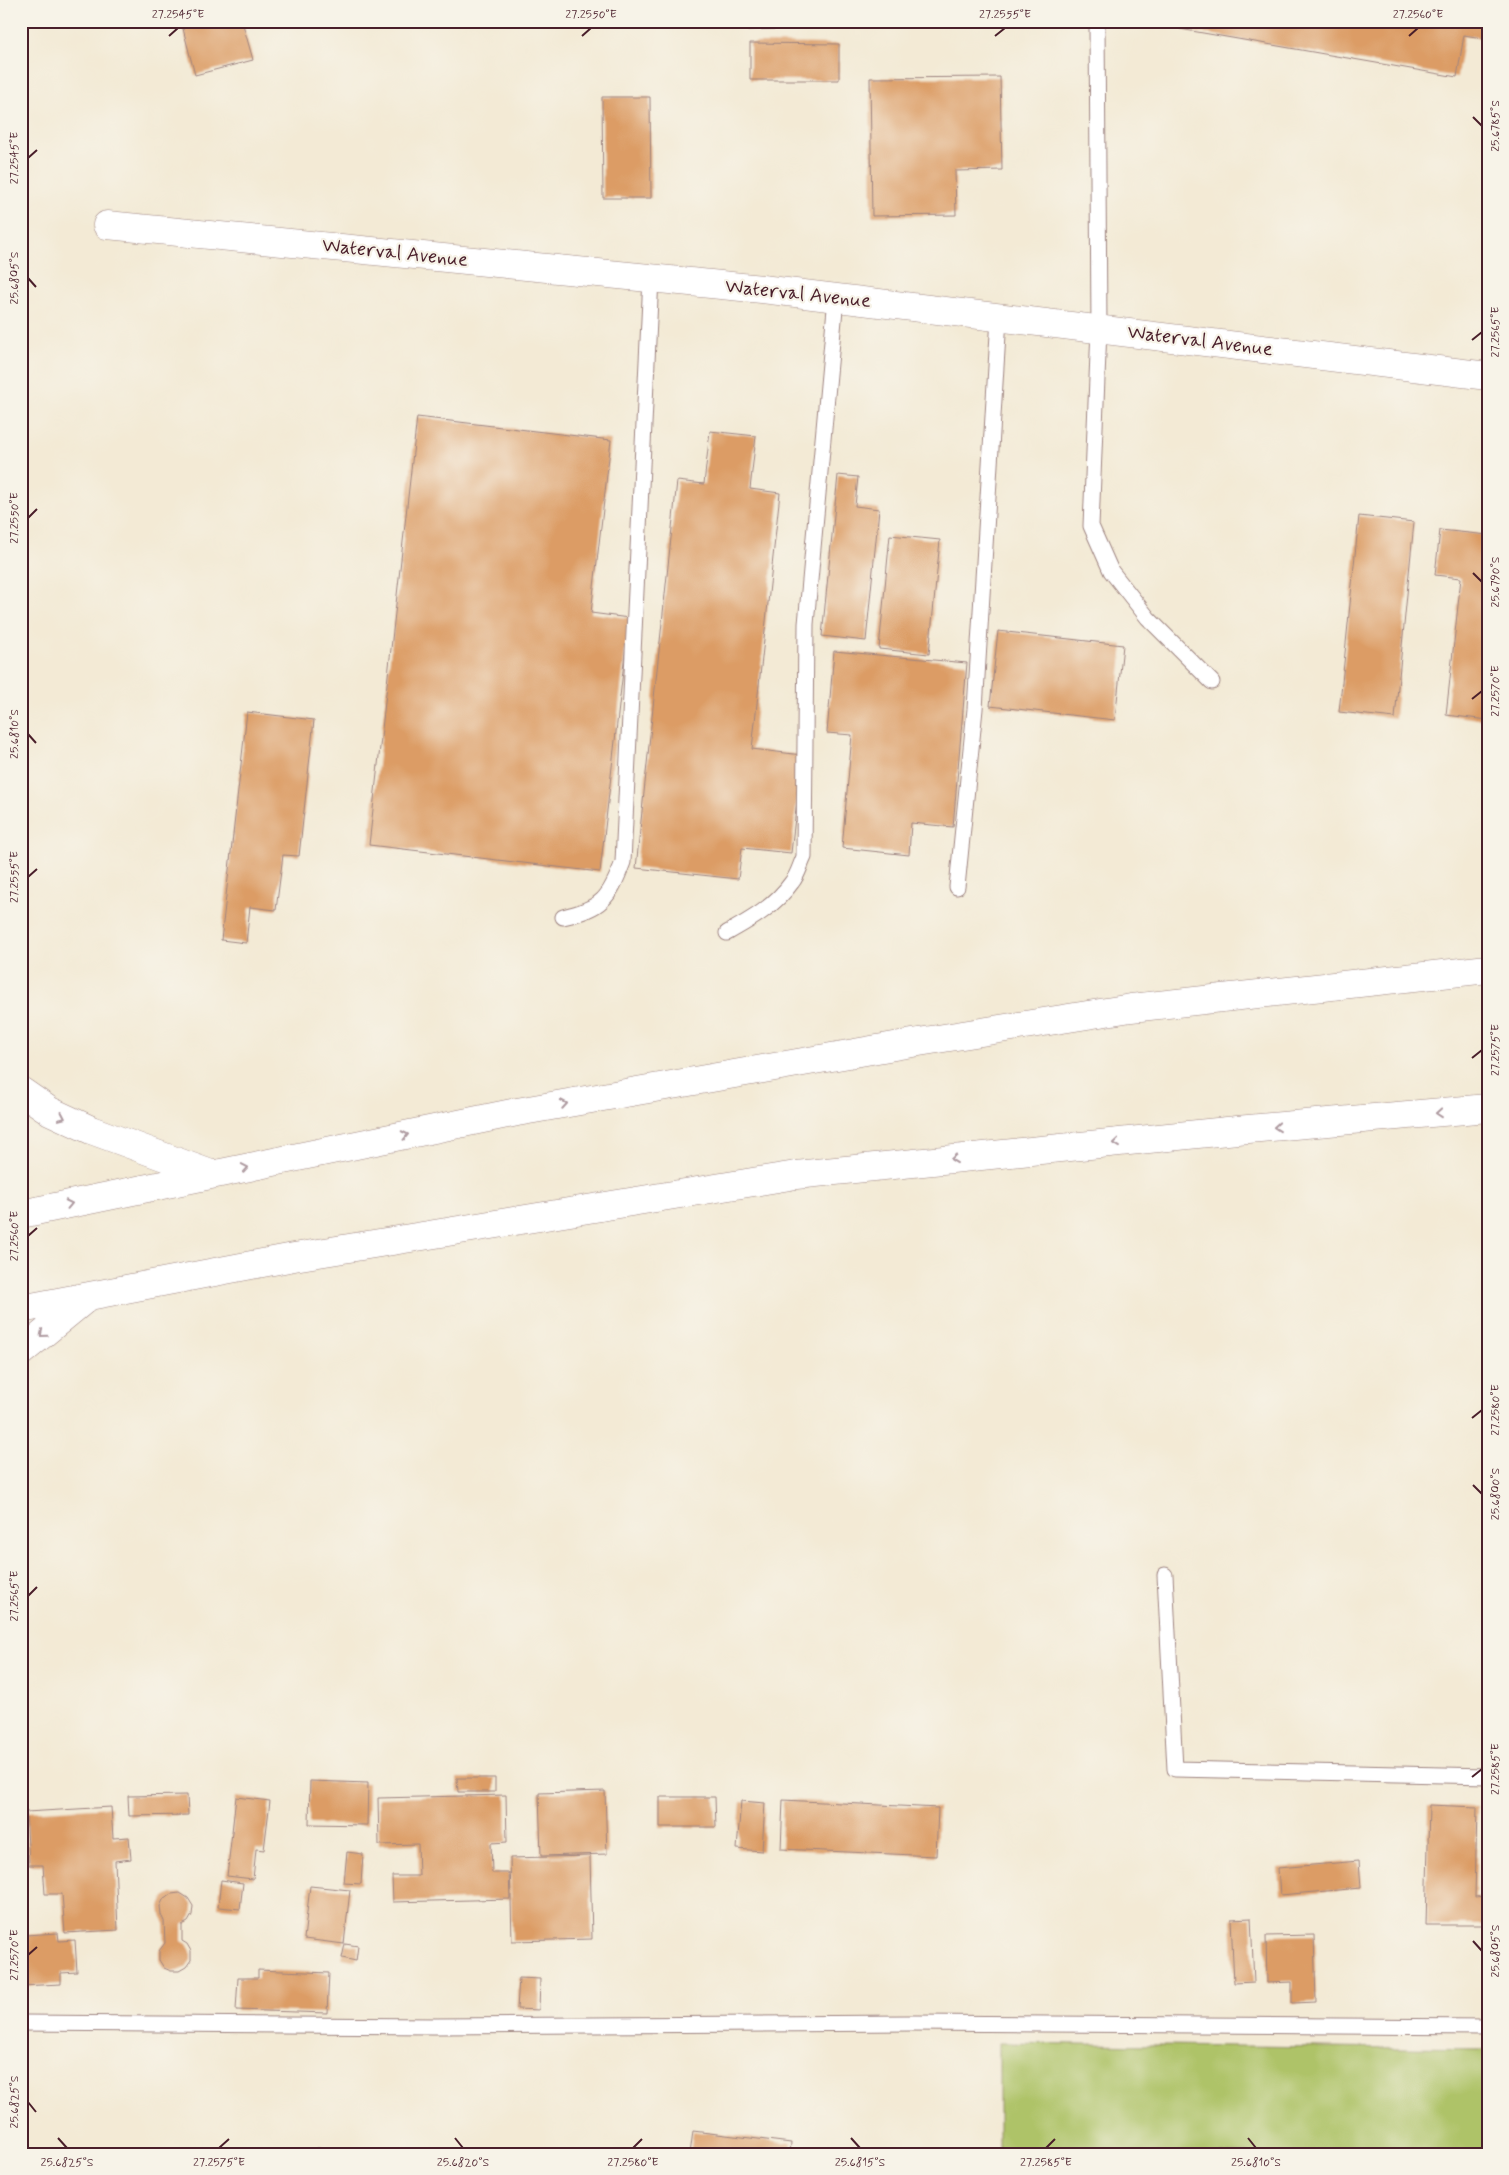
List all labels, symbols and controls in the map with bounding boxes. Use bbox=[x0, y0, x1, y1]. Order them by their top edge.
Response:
text: 27.2545°E bbox=[152, 7, 204, 23]
text: 27.2550°E bbox=[565, 7, 617, 23]
text: 27.2555°E bbox=[979, 7, 1031, 23]
text: 27.2560°E bbox=[1393, 7, 1443, 23]
text: 25.6785°S bbox=[1488, 100, 1504, 152]
text: 27.2545°E bbox=[7, 132, 23, 184]
street label: Waterval Avenue bbox=[321, 232, 469, 274]
text: 25.6805°S bbox=[7, 251, 23, 304]
street label: Waterval Avenue bbox=[724, 273, 872, 315]
text: 27.2565°E bbox=[1488, 307, 1504, 357]
street label: Waterval Avenue bbox=[1126, 319, 1274, 363]
text: 27.2550°E bbox=[7, 492, 23, 544]
text: 25.6790°S bbox=[1488, 556, 1504, 608]
text: 27.2570°E bbox=[1488, 665, 1504, 717]
text: 25.6810°S bbox=[7, 709, 23, 759]
text: 27.2555°E bbox=[7, 851, 23, 903]
text: 27.2575°E bbox=[1488, 1024, 1504, 1076]
one-way arrow bbox=[560, 1099, 568, 1109]
one-way arrow bbox=[1435, 1107, 1443, 1118]
one-way arrow bbox=[57, 1110, 66, 1121]
one-way arrow bbox=[1273, 1121, 1281, 1132]
one-way arrow bbox=[400, 1131, 409, 1141]
one-way arrow bbox=[1111, 1137, 1119, 1148]
one-way arrow bbox=[950, 1153, 958, 1164]
one-way arrow bbox=[241, 1163, 250, 1173]
one-way arrow bbox=[65, 1199, 73, 1210]
text: 27.2560°E bbox=[7, 1211, 23, 1261]
one-way arrow bbox=[40, 1329, 49, 1337]
text: 27.2580°E bbox=[1488, 1384, 1504, 1436]
text: 25.6800°S bbox=[1488, 1467, 1504, 1520]
text: 27.2565°E bbox=[7, 1571, 23, 1621]
text: 27.2585°E bbox=[1488, 1743, 1504, 1795]
text: 25.6805°S bbox=[1488, 1924, 1504, 1977]
text: 27.2570°E bbox=[7, 1929, 23, 1981]
text: 25.6825°S bbox=[7, 2075, 23, 2128]
text: 25.6825°S bbox=[41, 2155, 94, 2171]
text: 27.2575°E bbox=[193, 2155, 245, 2171]
text: 25.6820°S bbox=[437, 2155, 490, 2171]
text: 27.2580°E bbox=[607, 2155, 659, 2171]
text: 25.6815°S bbox=[835, 2155, 886, 2171]
text: 27.2585°E bbox=[1020, 2155, 1072, 2171]
text: 25.6810°S bbox=[1231, 2155, 1281, 2171]

